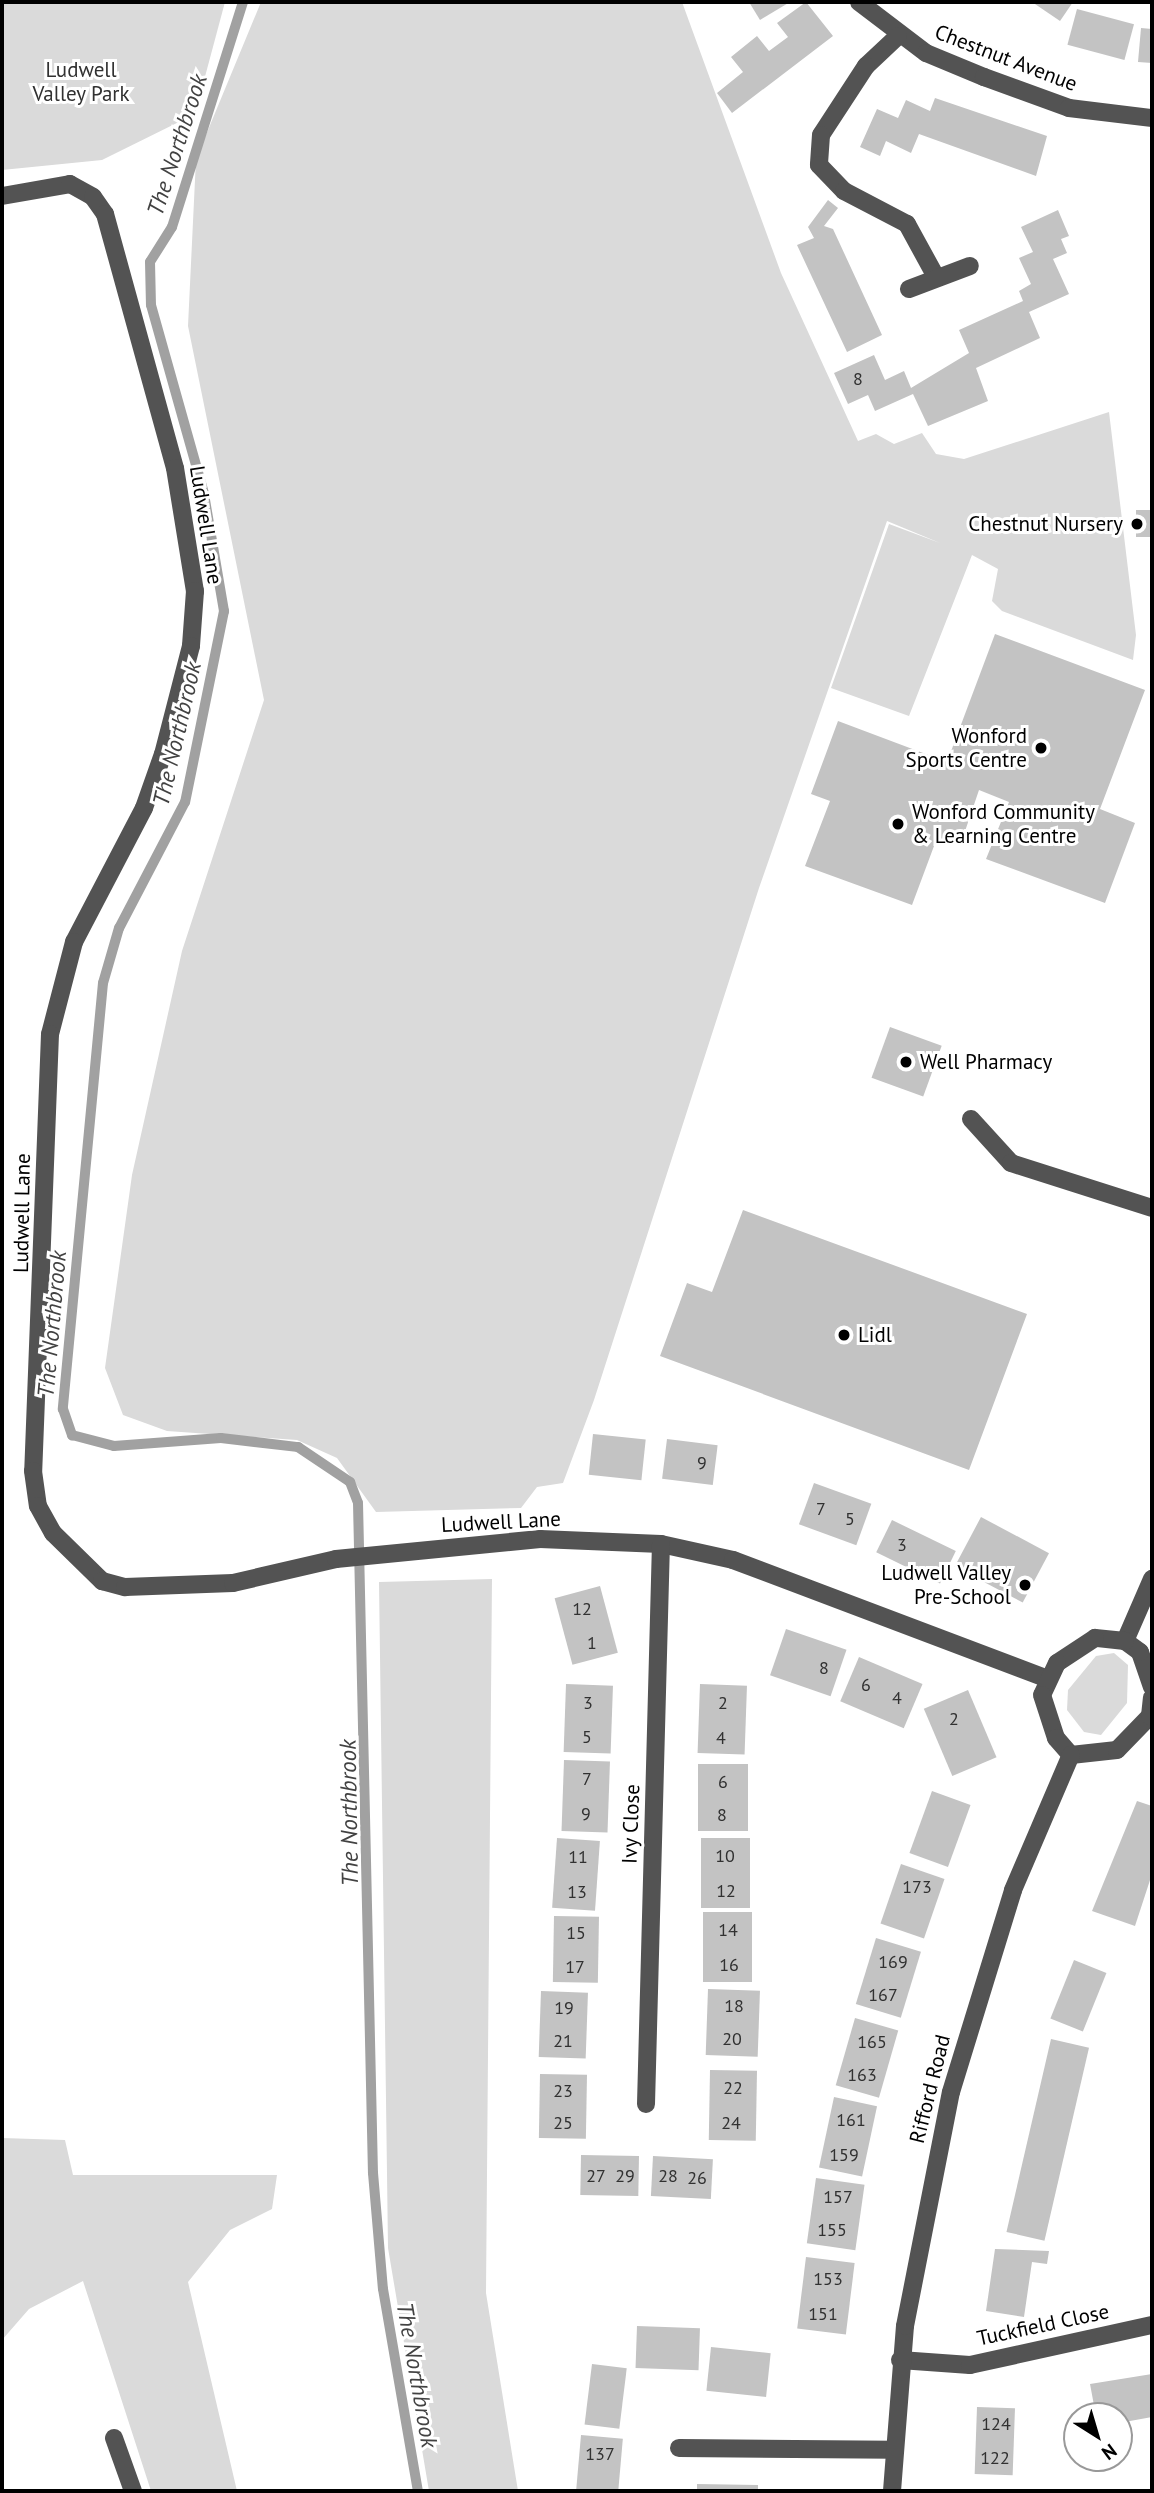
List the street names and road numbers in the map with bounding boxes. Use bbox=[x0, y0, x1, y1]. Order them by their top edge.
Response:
street label: Chestnut Avenue bbox=[931, 19, 1081, 97]
street label: Ludwell Lane bbox=[184, 464, 228, 586]
street label: Ludwell Lane bbox=[8, 1153, 36, 1273]
street label: Ludwell Lane bbox=[441, 1506, 561, 1538]
street label: Ivy Close bbox=[617, 1783, 645, 1865]
street label: Rifford Road bbox=[904, 2032, 956, 2146]
street label: Tuckfield Close bbox=[975, 2299, 1111, 2351]

